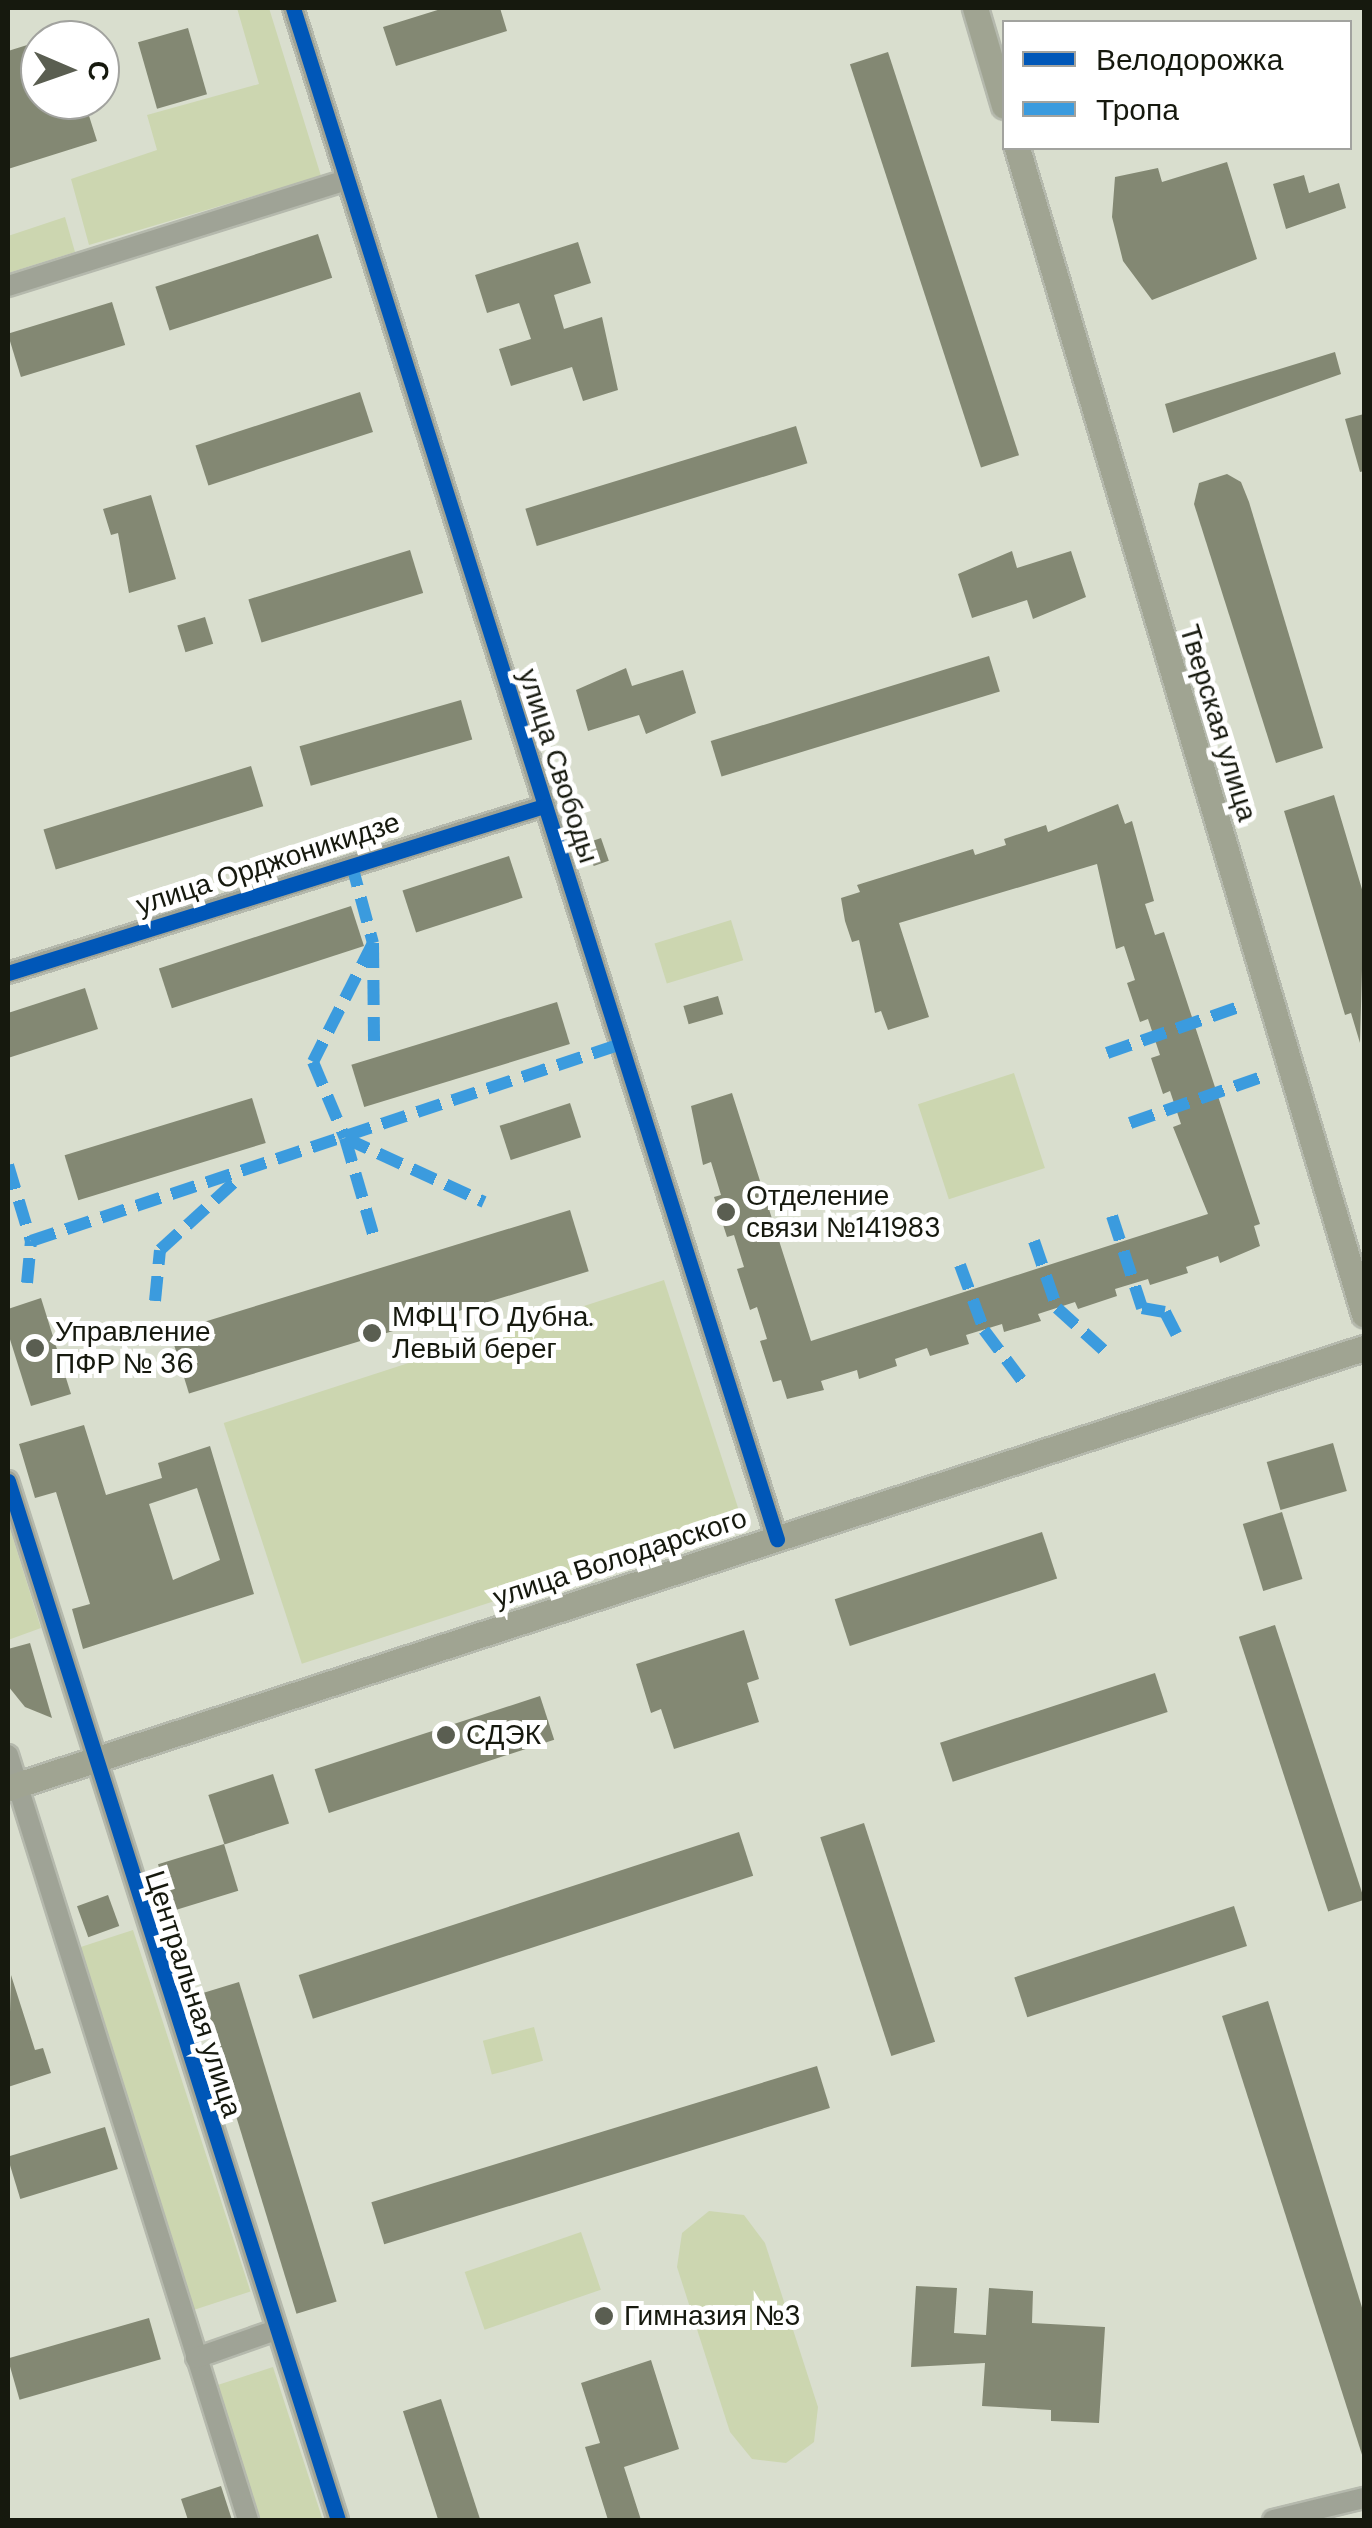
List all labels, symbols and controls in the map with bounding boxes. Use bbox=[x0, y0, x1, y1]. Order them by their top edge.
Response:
north arrow bbox=[20, 20, 120, 120]
legend bbox=[1002, 20, 1352, 150]
text: Велодорожка bbox=[1096, 40, 1283, 79]
text: С bbox=[80, 60, 117, 82]
text: Тропа bbox=[1096, 90, 1179, 129]
street label: Тверская улица bbox=[1172, 621, 1264, 825]
street label: улица Свободы bbox=[511, 665, 605, 867]
street label: улица Орджоникидзе bbox=[132, 806, 404, 922]
place label: Отделение связи №141983 bbox=[746, 1179, 941, 1245]
marker: Отделение связи №141983 bbox=[715, 1201, 737, 1223]
place label: МФЦ ГО Дубна. Левый берег bbox=[392, 1300, 594, 1366]
place label: Управление ПФР № 36 bbox=[55, 1315, 211, 1381]
marker: МФЦ ГО Дубна. Левый берег bbox=[361, 1322, 383, 1344]
marker: Управление ПФР № 36 bbox=[24, 1337, 46, 1359]
street label: улица Володарского bbox=[489, 1501, 751, 1615]
place label: СДЭК bbox=[466, 1718, 541, 1752]
marker: СДЭК bbox=[435, 1724, 457, 1746]
street label: Центральная улица bbox=[137, 1866, 249, 2122]
place label: Гимназия №3 bbox=[624, 2299, 801, 2333]
marker: Гимназия №3 bbox=[593, 2305, 615, 2327]

